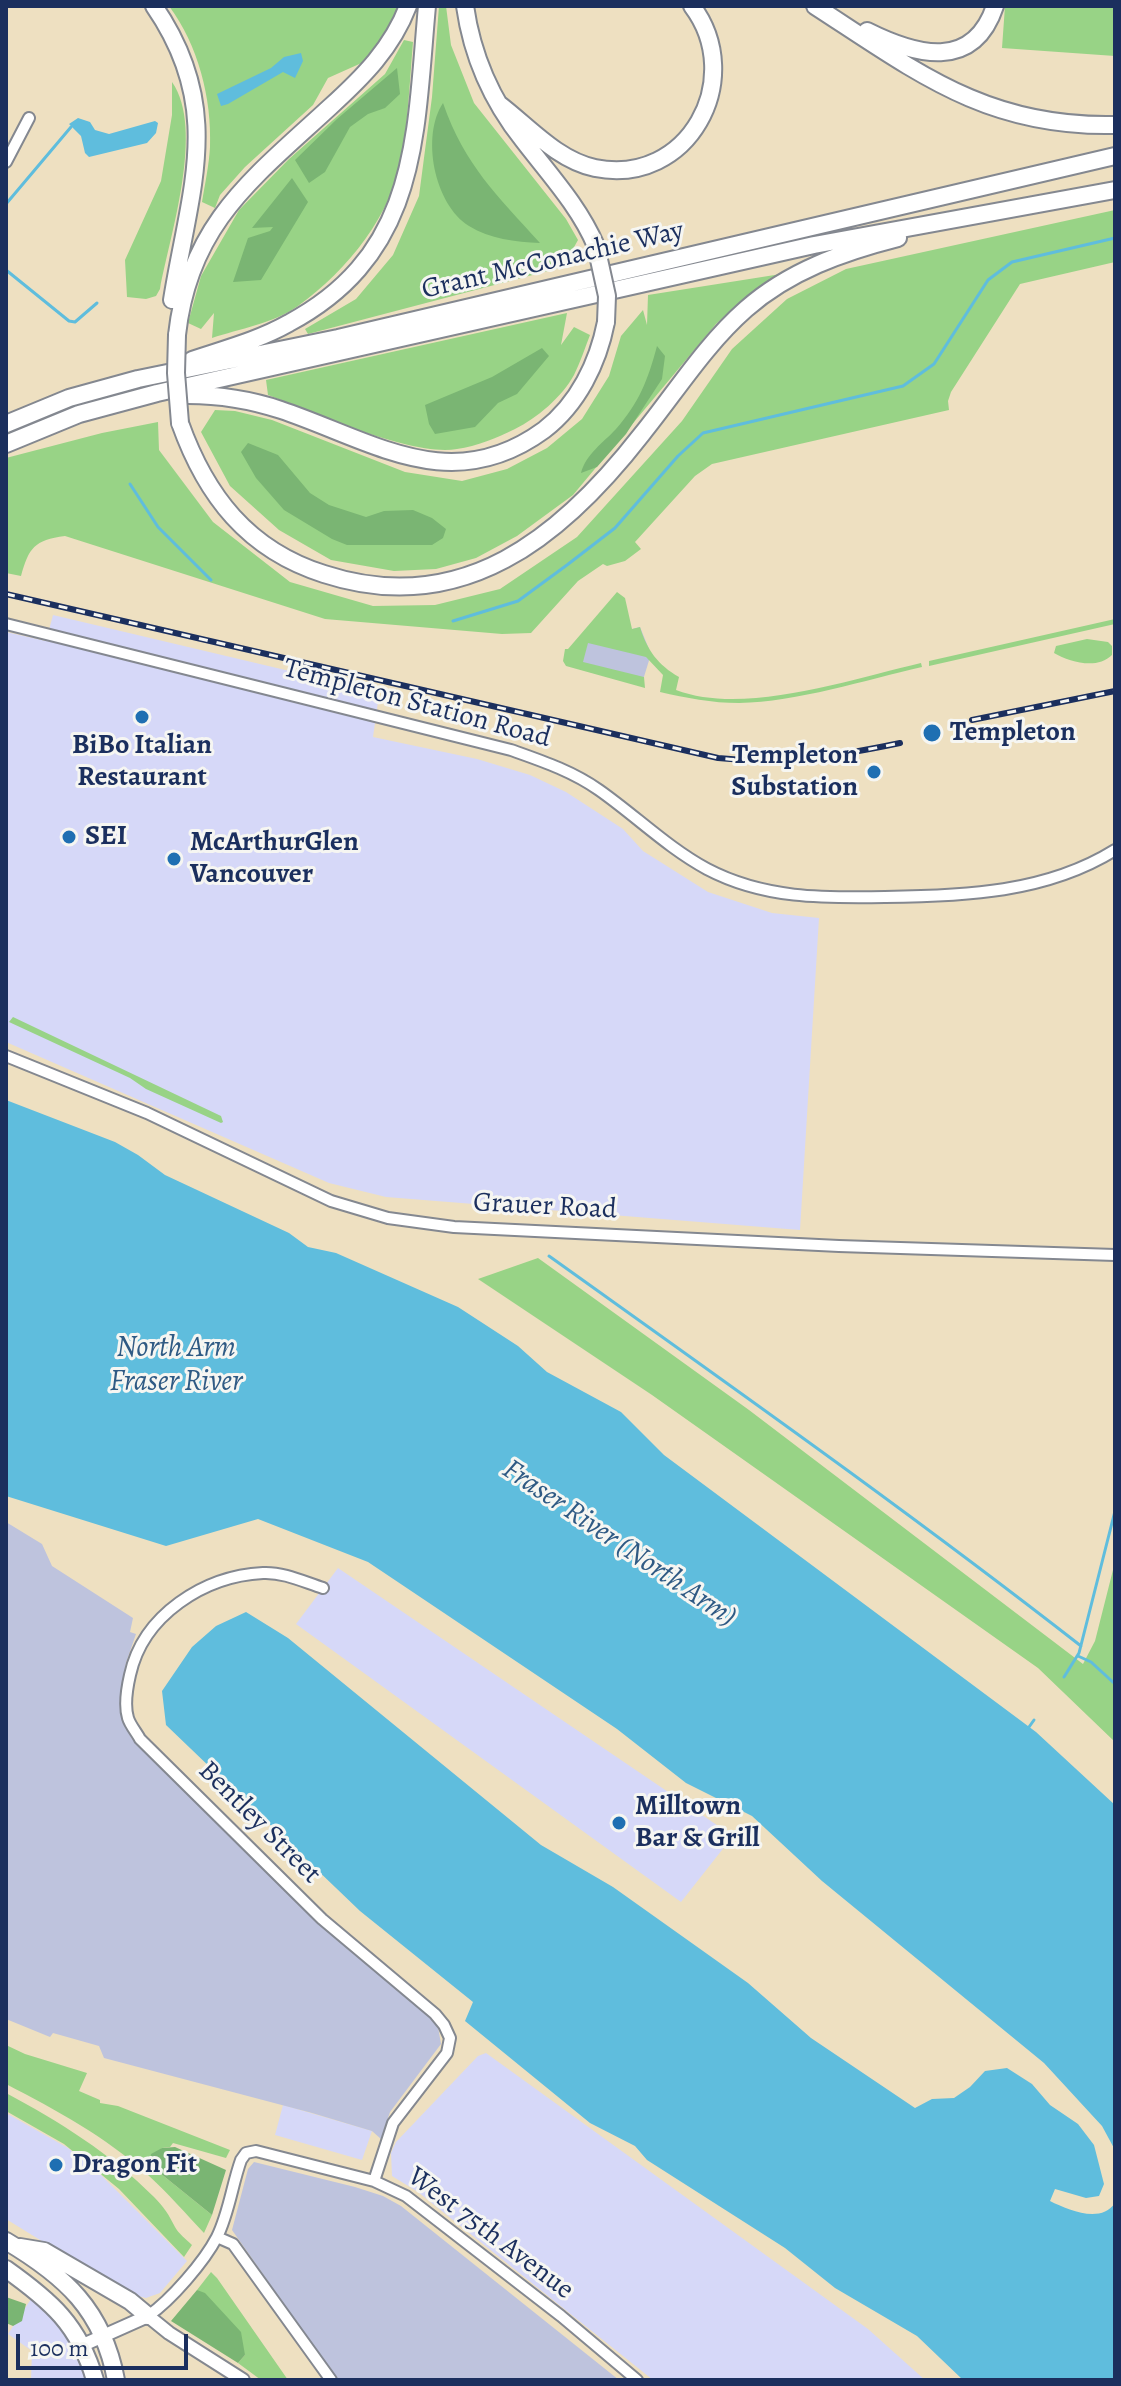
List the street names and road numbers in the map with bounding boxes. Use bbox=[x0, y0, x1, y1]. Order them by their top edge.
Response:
street label: Grant McConachie Way bbox=[419, 215, 687, 307]
street label: Templeton Station Road bbox=[280, 652, 554, 756]
street label: Grauer Road bbox=[472, 1186, 618, 1228]
street label: Bentley Street bbox=[191, 1755, 327, 1891]
street label: West 75th Avenue bbox=[400, 2161, 580, 2307]

